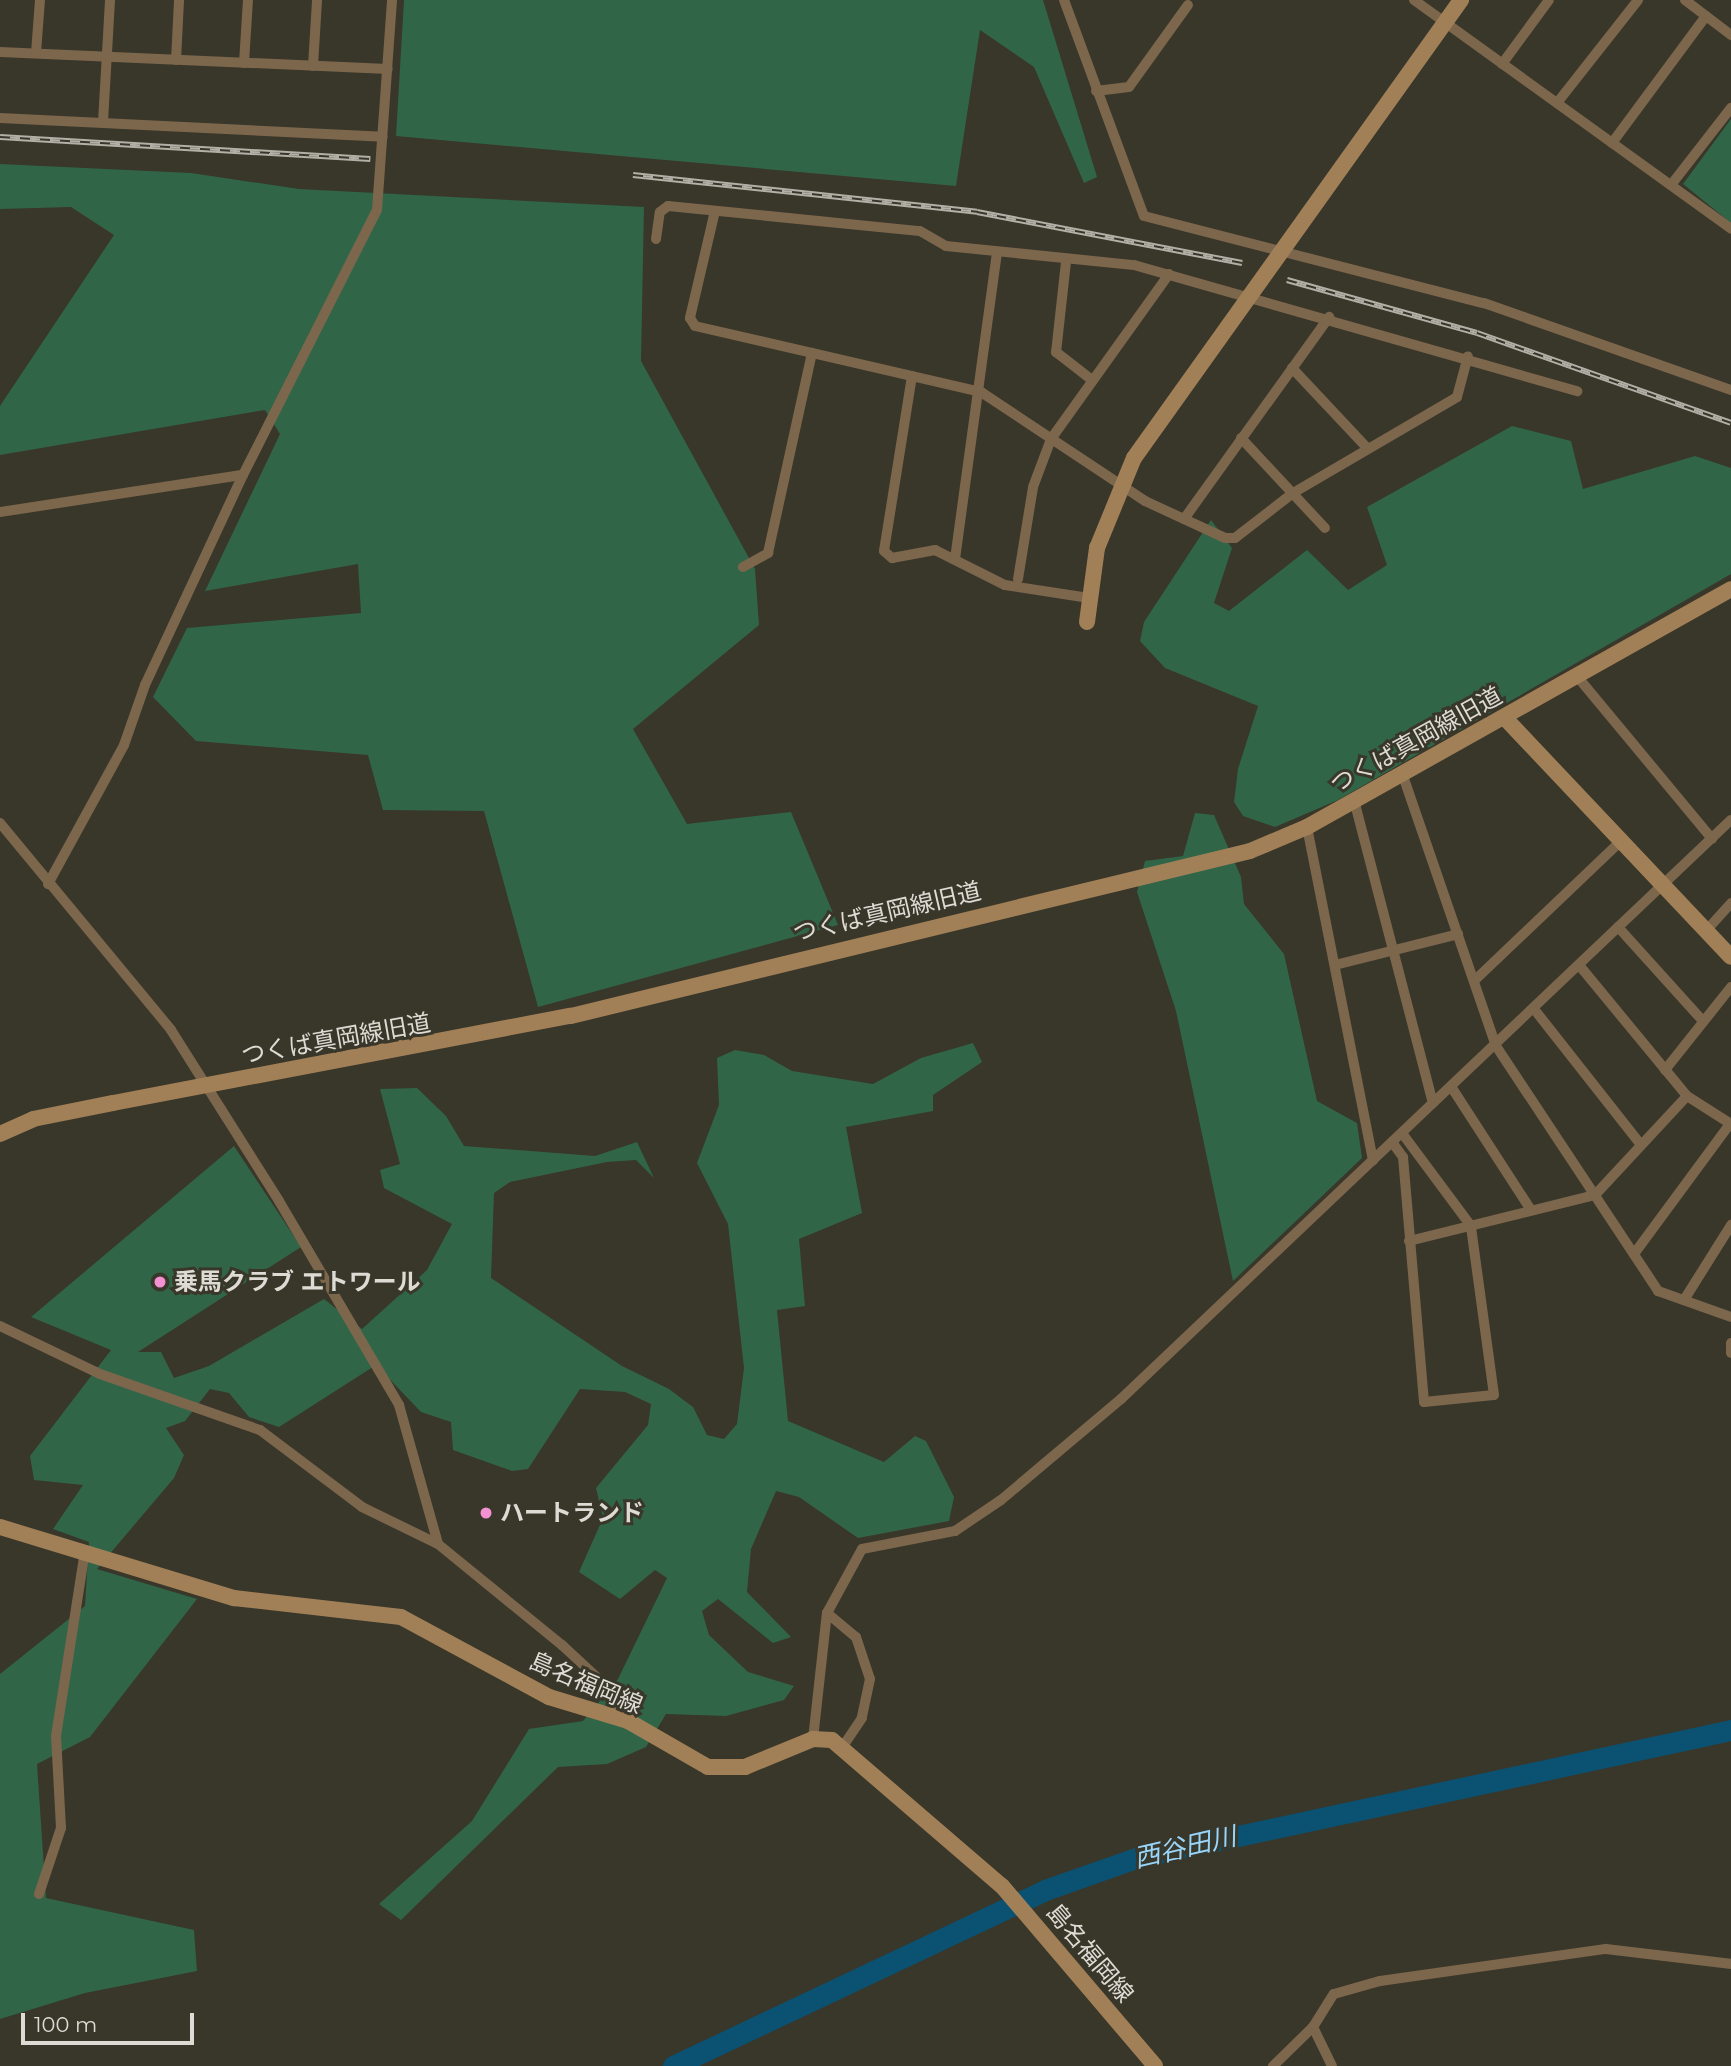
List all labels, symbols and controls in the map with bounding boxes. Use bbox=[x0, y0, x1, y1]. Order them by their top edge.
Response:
street label: つくば真岡線旧道 bbox=[1325, 681, 1507, 799]
street label: つくば真岡線旧道 bbox=[790, 876, 984, 948]
street label: つくば真岡線旧道 bbox=[239, 1008, 433, 1070]
place label: 乗馬クラブ エトワール bbox=[174, 1268, 421, 1296]
marker: 乗馬クラブ エトワール bbox=[152, 1274, 168, 1290]
place label: ハートランド bbox=[500, 1499, 644, 1527]
marker: ハートランド bbox=[478, 1505, 494, 1521]
street label: 島名福岡線 bbox=[525, 1646, 647, 1720]
water label: 西谷田川 bbox=[1131, 1821, 1239, 1875]
street label: 島名福岡線 bbox=[1040, 1898, 1140, 2008]
scale bar bbox=[24, 2000, 198, 2044]
text: 100 m bbox=[34, 2012, 97, 2037]

